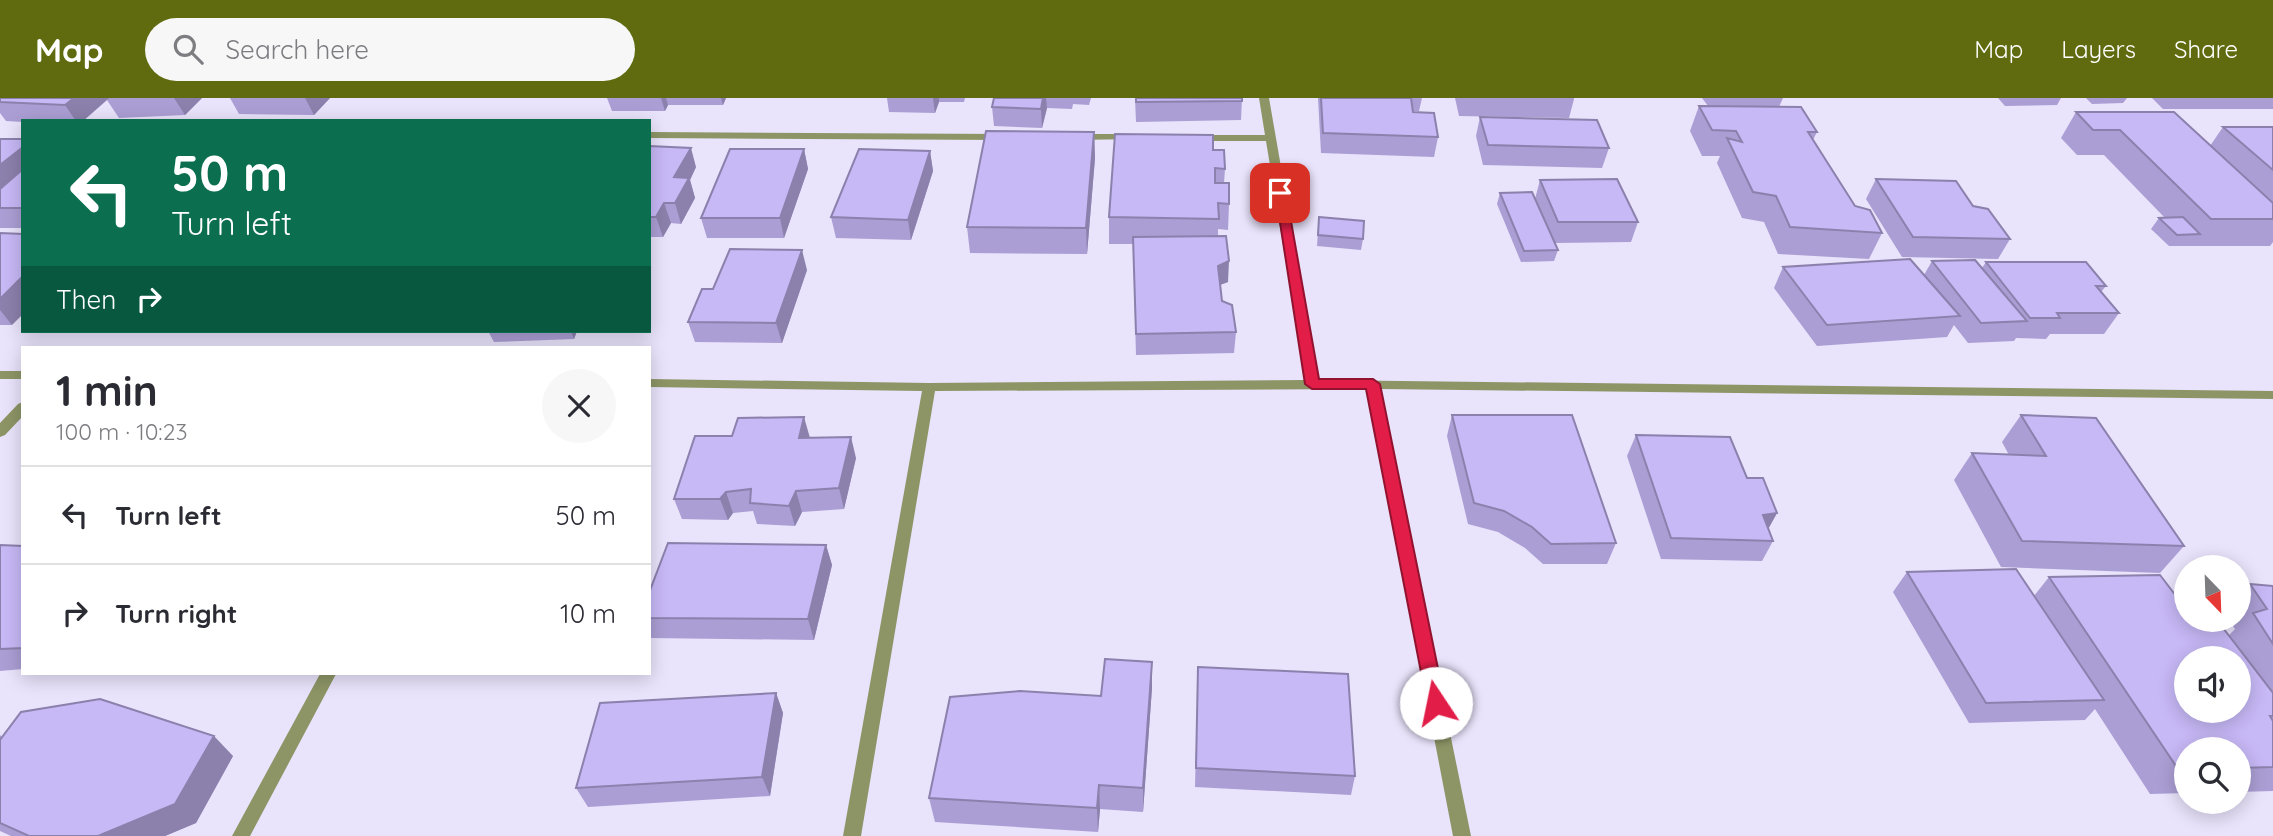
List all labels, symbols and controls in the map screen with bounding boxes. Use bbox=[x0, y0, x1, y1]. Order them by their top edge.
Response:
search box bbox=[145, 18, 635, 81]
text: Map bbox=[35, 29, 103, 70]
icon: search bbox=[169, 30, 207, 68]
text: Search here bbox=[225, 33, 369, 66]
text: Map bbox=[1974, 34, 2023, 64]
text: Layers bbox=[2061, 34, 2136, 64]
text: Share bbox=[2174, 34, 2238, 64]
text: 50 m bbox=[171, 142, 288, 203]
icon: left bbox=[56, 147, 147, 238]
pin bbox=[1250, 163, 1310, 223]
icon: arrive bbox=[1261, 174, 1299, 212]
text: Turn left bbox=[171, 203, 292, 243]
icon: right bbox=[130, 280, 168, 318]
text: Then bbox=[56, 283, 116, 316]
text: 1 min bbox=[56, 364, 158, 417]
button: close bbox=[542, 369, 616, 443]
text: 100 m · 10:23 bbox=[56, 417, 187, 446]
icon: left bbox=[56, 496, 94, 534]
text: Turn left bbox=[115, 499, 222, 532]
text: 50 m bbox=[556, 499, 616, 532]
north arrow bbox=[2174, 555, 2250, 632]
map controls bbox=[2174, 555, 2251, 814]
icon: right bbox=[56, 594, 94, 632]
text: Turn right bbox=[115, 597, 237, 630]
text: 10 m bbox=[560, 597, 616, 630]
button: sound bbox=[2174, 646, 2251, 723]
position arrow bbox=[1399, 666, 1473, 740]
button: search bbox=[2174, 737, 2251, 814]

